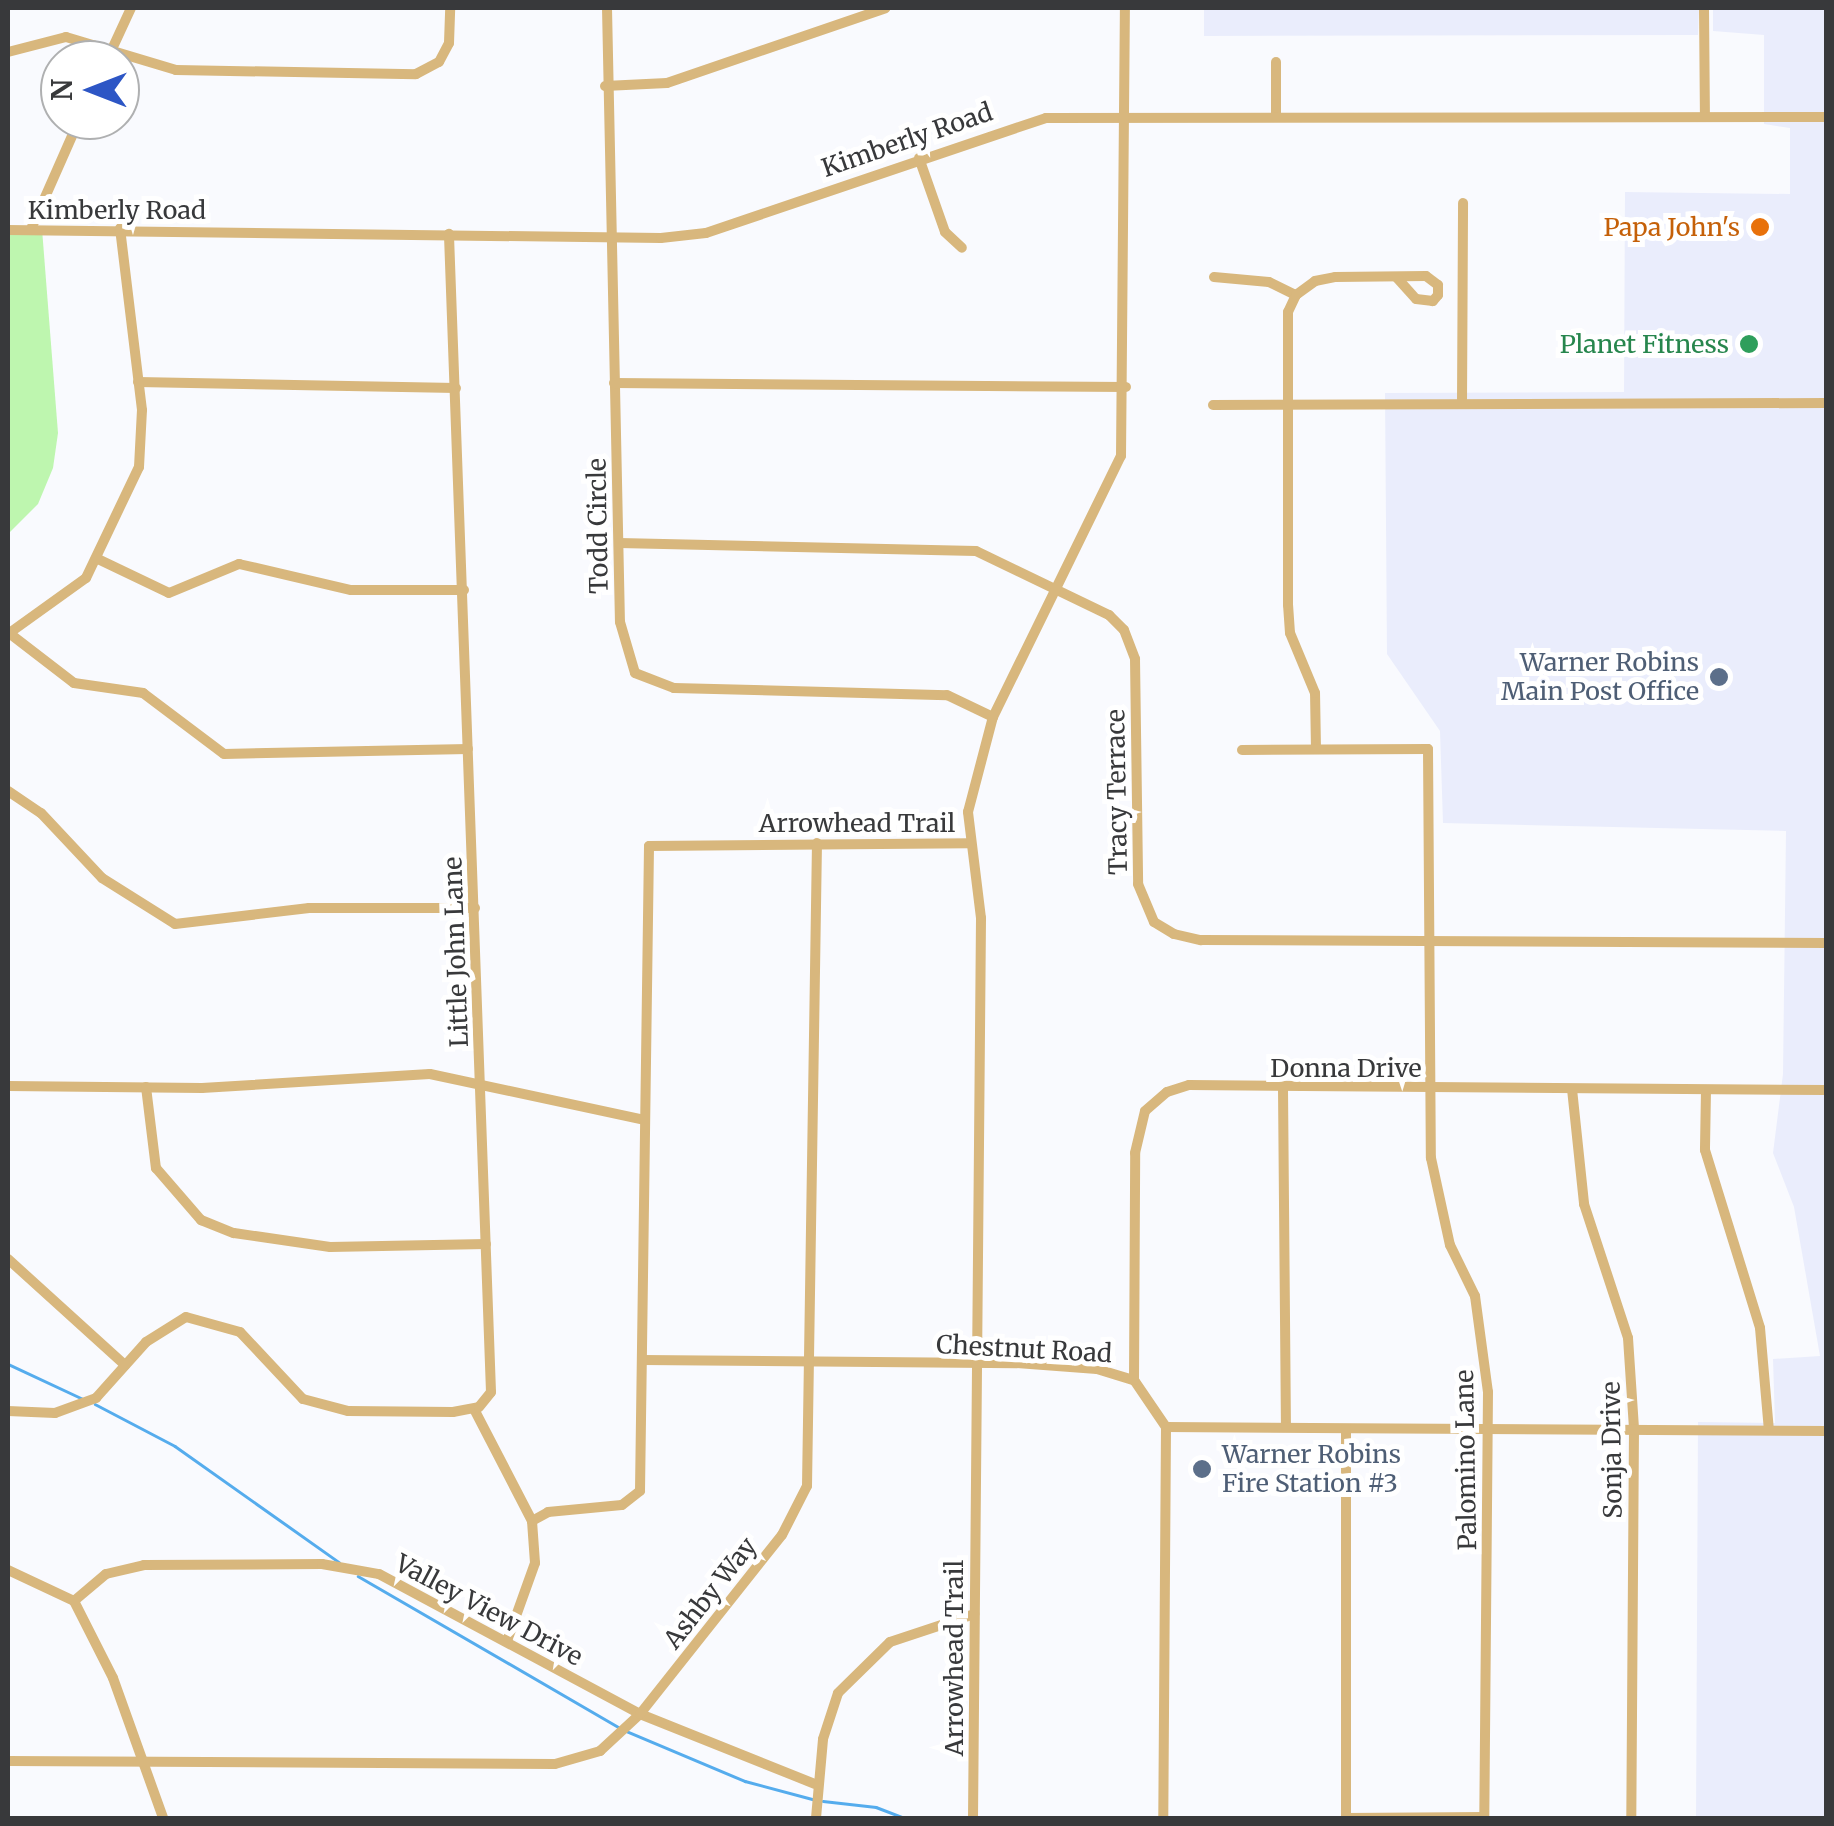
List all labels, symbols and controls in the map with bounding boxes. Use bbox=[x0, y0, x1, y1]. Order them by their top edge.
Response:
north arrow bbox=[40, 40, 140, 140]
text: N bbox=[44, 79, 80, 101]
street label: Kimberly Road bbox=[818, 97, 996, 183]
street label: Kimberly Road bbox=[28, 195, 206, 225]
place label: Papa John's bbox=[1603, 212, 1740, 242]
marker: Papa John's bbox=[1749, 216, 1771, 238]
place label: Planet Fitness bbox=[1560, 329, 1729, 359]
marker: Planet Fitness bbox=[1738, 333, 1760, 355]
street label: Todd Circle bbox=[582, 458, 614, 594]
place label: Warner Robins Main Post Office bbox=[1501, 648, 1699, 707]
marker: Warner Robins Main Post Office bbox=[1708, 666, 1730, 688]
street label: Tracy Terrace bbox=[1101, 709, 1133, 875]
street label: Arrowhead Trail bbox=[759, 808, 955, 838]
street label: Little John Lane bbox=[438, 856, 474, 1048]
street label: Donna Drive bbox=[1270, 1053, 1422, 1083]
street label: Chestnut Road bbox=[935, 1329, 1113, 1369]
street label: Palomino Lane bbox=[1449, 1369, 1483, 1551]
street label: Sonja Drive bbox=[1596, 1381, 1628, 1519]
place label: Warner Robins Fire Station #3 bbox=[1222, 1440, 1401, 1499]
marker: Warner Robins Fire Station #3 bbox=[1191, 1458, 1213, 1480]
street label: Ashby Way bbox=[657, 1532, 763, 1654]
street label: Valley View Drive bbox=[390, 1548, 588, 1672]
street label: Arrowhead Trail bbox=[939, 1560, 969, 1756]

